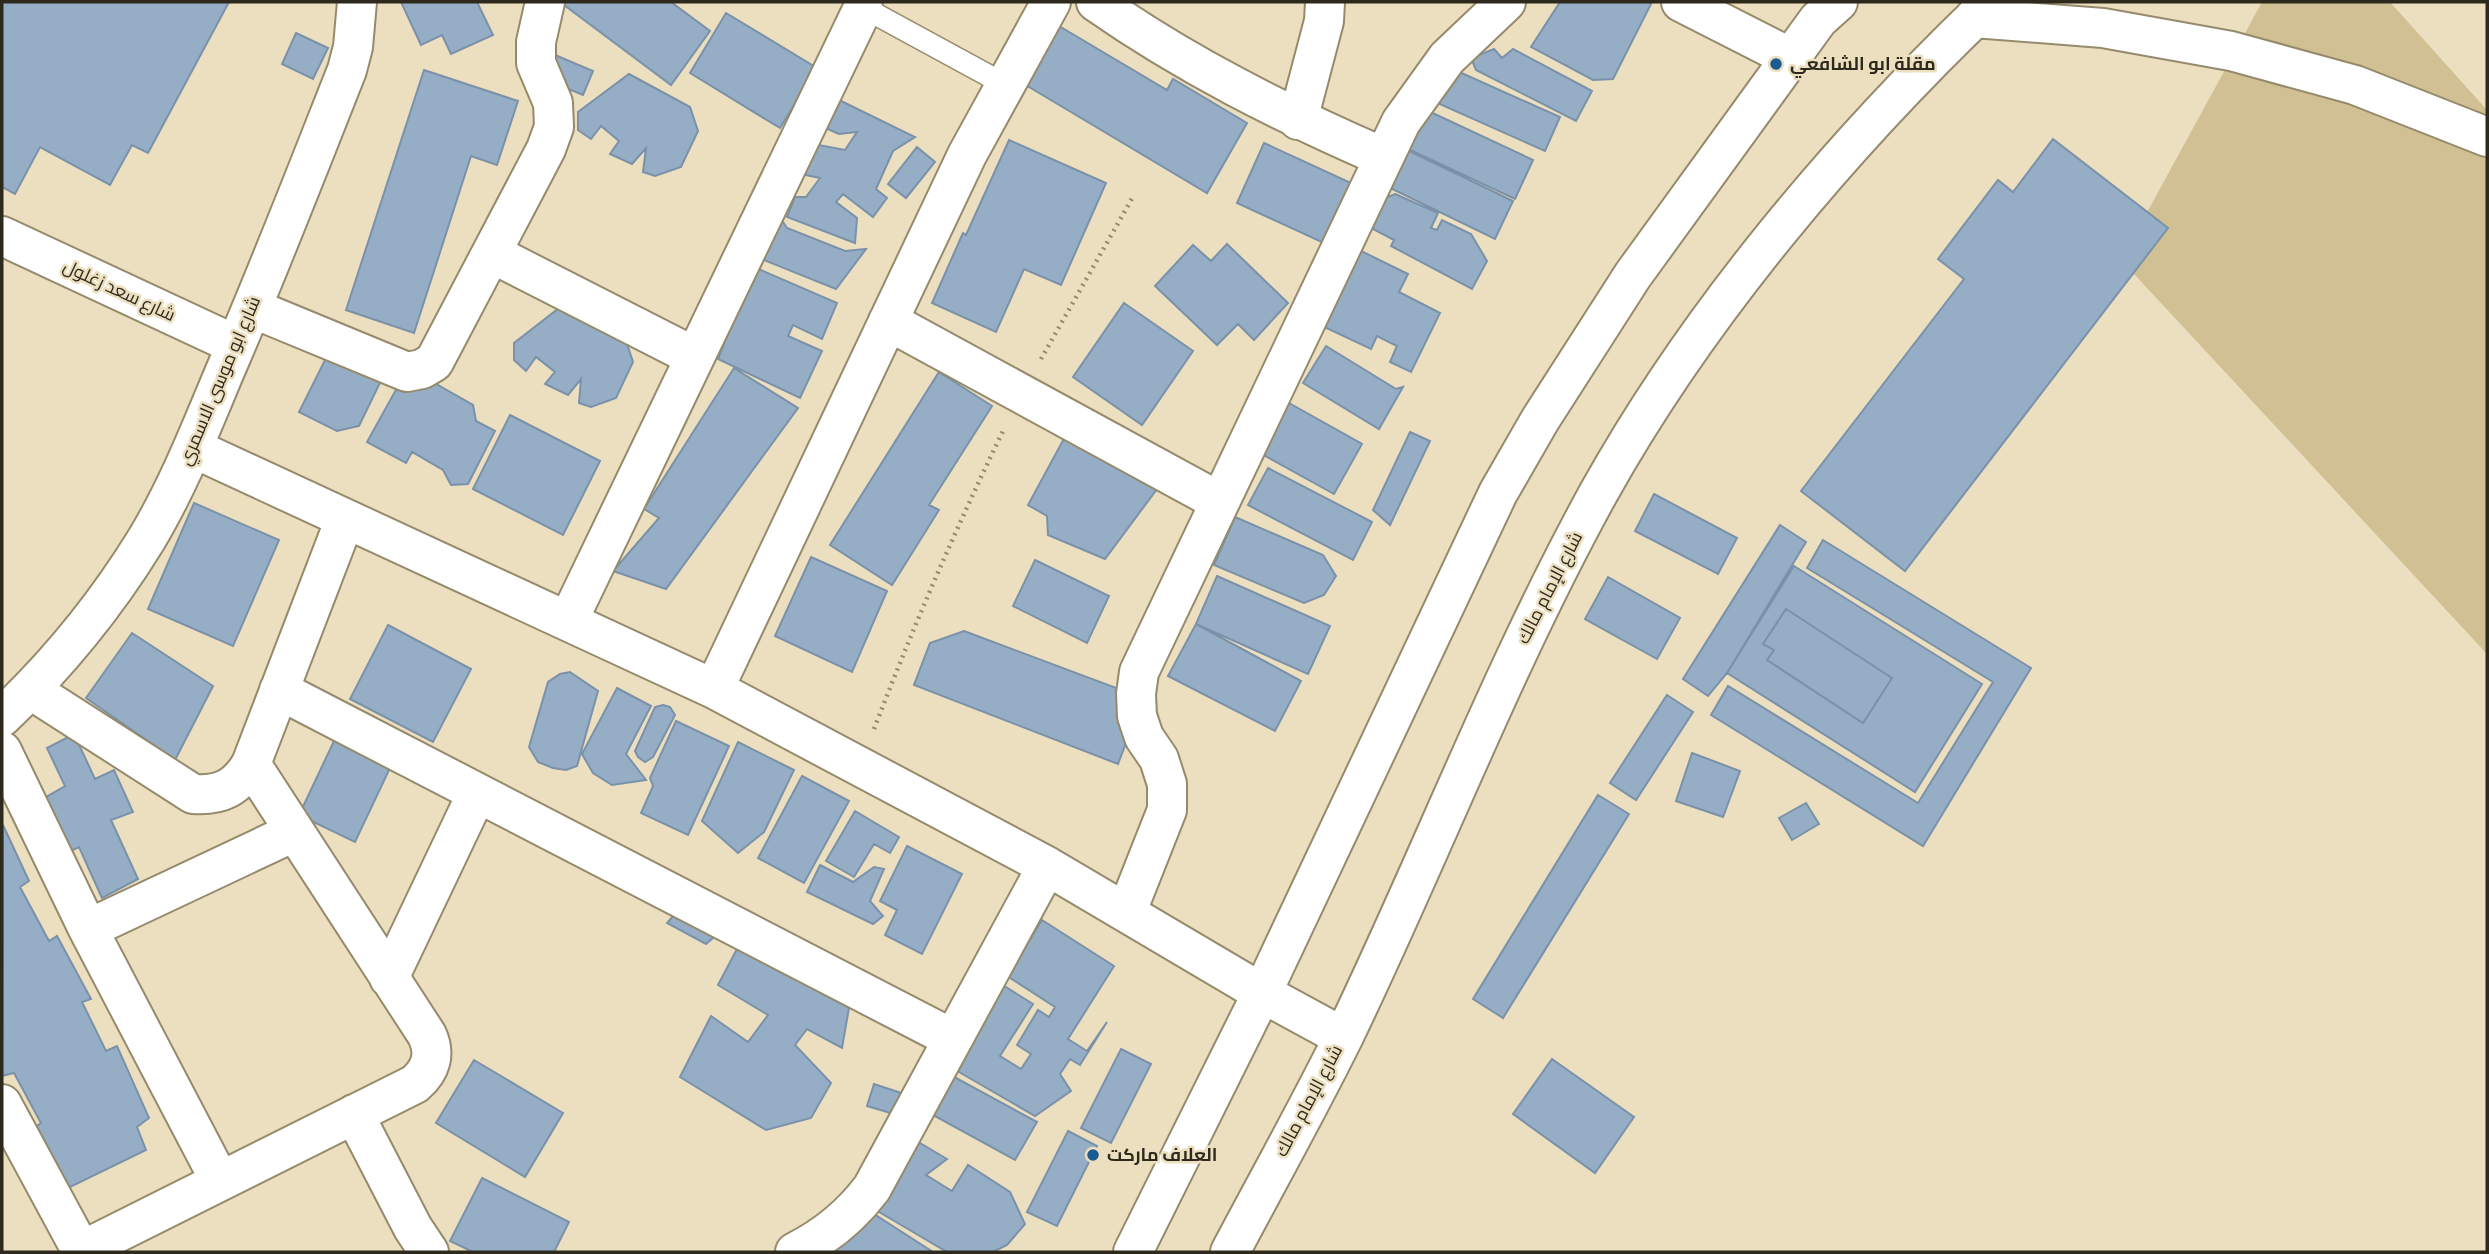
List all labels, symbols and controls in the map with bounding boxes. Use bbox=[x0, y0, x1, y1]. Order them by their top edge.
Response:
place label: مقلة ابو الشافعي bbox=[1790, 52, 1936, 79]
marker: مقلة ابو الشافعي bbox=[1768, 56, 1784, 72]
street label: شارع سعد زغلول bbox=[59, 254, 179, 328]
street label: شارع ابو موسى الاسمري bbox=[173, 292, 268, 470]
street label: شارع الإمام مالك bbox=[1511, 527, 1589, 649]
street label: شارع الإمام مالك bbox=[1269, 1041, 1349, 1161]
place label: العلاف ماركت bbox=[1107, 1143, 1217, 1168]
marker: العلاف ماركت bbox=[1085, 1147, 1101, 1163]

